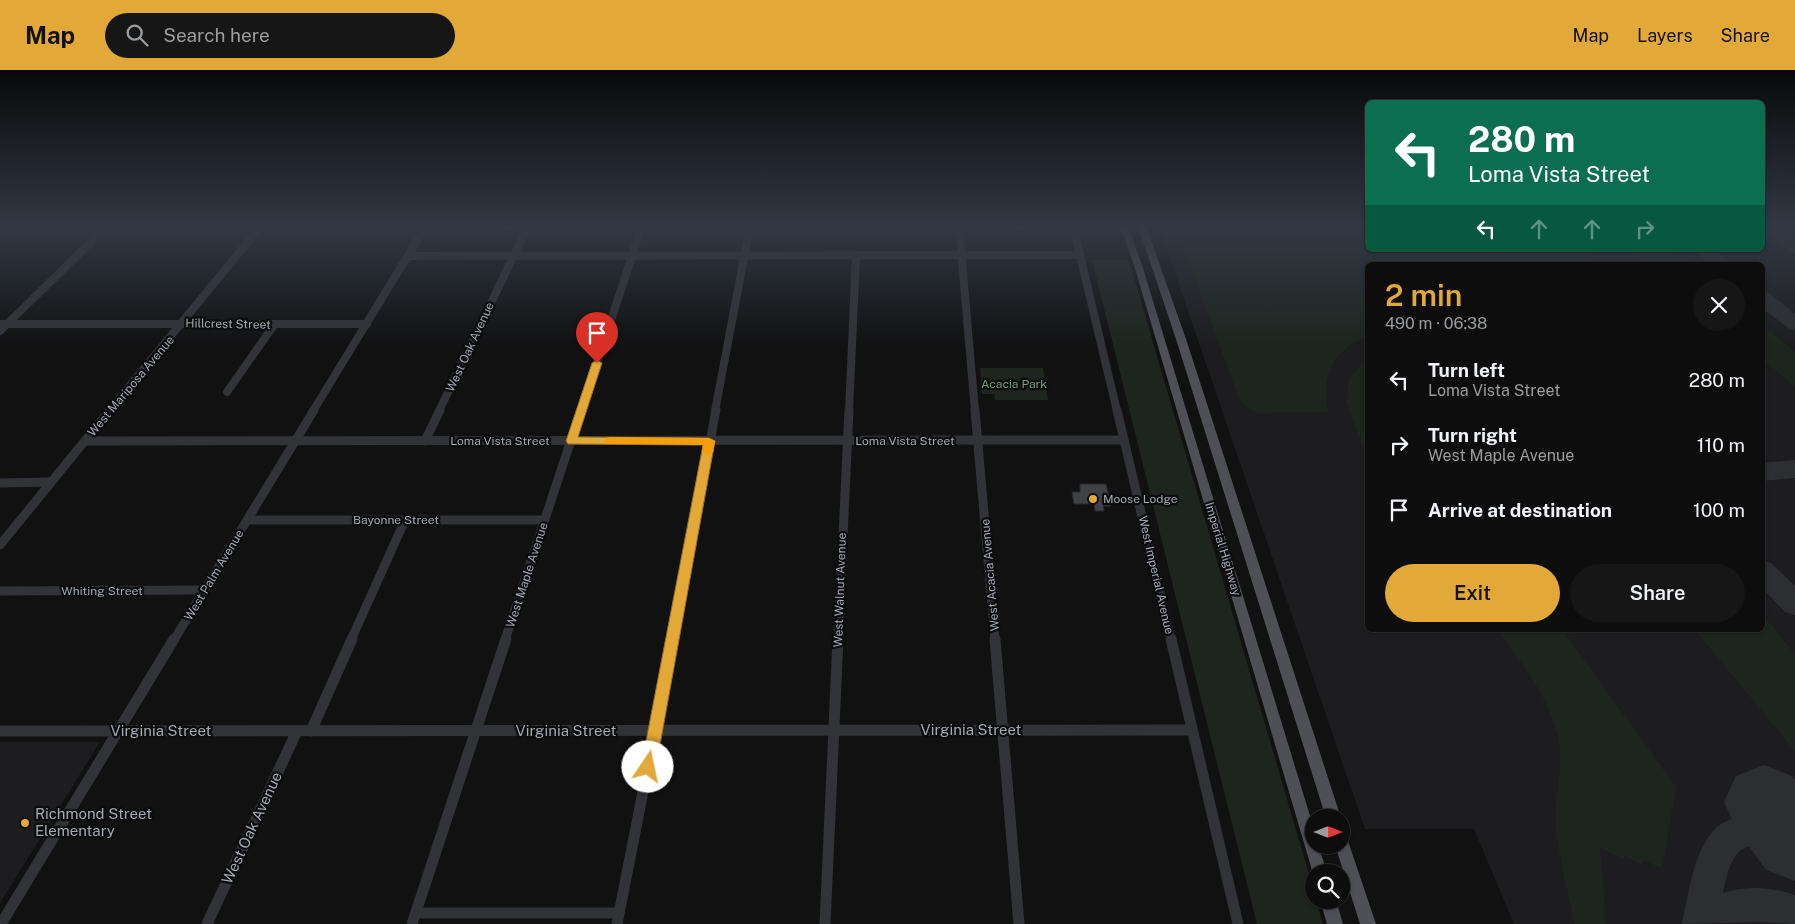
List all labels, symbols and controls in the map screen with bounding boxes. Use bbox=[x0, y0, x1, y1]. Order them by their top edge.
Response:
search box bbox=[105, 13, 455, 58]
text: Map bbox=[25, 21, 75, 49]
icon: search bbox=[123, 21, 151, 49]
text: Search here bbox=[163, 24, 270, 46]
text: Map bbox=[1573, 25, 1609, 46]
text: Layers bbox=[1637, 25, 1693, 46]
text: Share bbox=[1721, 25, 1770, 46]
text: 280 m bbox=[1468, 119, 1575, 160]
icon: left bbox=[1385, 120, 1450, 185]
text: Loma Vista Street bbox=[1468, 161, 1650, 187]
icon: left bbox=[1472, 215, 1500, 243]
icon: ahead bbox=[1525, 215, 1553, 243]
icon: ahead bbox=[1578, 215, 1606, 243]
icon: right bbox=[1631, 215, 1659, 243]
text: 2 min bbox=[1385, 277, 1462, 313]
button: close bbox=[1693, 279, 1745, 331]
street label: West Oak Avenue bbox=[443, 300, 497, 394]
pin bbox=[576, 312, 618, 363]
text: 490 m · 06:38 bbox=[1385, 314, 1487, 333]
street label: Hillcrest Street bbox=[185, 316, 271, 332]
icon: arrive bbox=[583, 319, 611, 347]
street label: West Mariposa Avenue bbox=[85, 333, 177, 439]
text: Turn left bbox=[1428, 359, 1505, 381]
icon: left bbox=[1385, 366, 1413, 394]
text: 280 m bbox=[1689, 369, 1745, 391]
park label: Acacia Park bbox=[981, 377, 1047, 391]
text: Loma Vista Street bbox=[1428, 381, 1560, 400]
text: Turn right bbox=[1428, 424, 1517, 446]
icon: right bbox=[1385, 431, 1413, 459]
street label: Loma Vista Street bbox=[450, 434, 550, 448]
street label: Loma Vista Street bbox=[855, 434, 955, 448]
text: 110 m bbox=[1697, 434, 1745, 456]
text: West Maple Avenue bbox=[1428, 446, 1574, 465]
place label: Moose Lodge bbox=[1103, 492, 1178, 506]
marker: Moose Lodge bbox=[1087, 493, 1099, 505]
icon: arrive bbox=[1385, 496, 1413, 524]
text: Arrive at destination bbox=[1428, 499, 1612, 521]
text: 100 m bbox=[1693, 499, 1745, 521]
street label: Imperial Highway bbox=[1202, 501, 1244, 598]
street label: Bayonne Street bbox=[353, 513, 439, 527]
street label: West Imperial Avenue bbox=[1136, 514, 1176, 636]
street label: West Acacia Avenue bbox=[978, 518, 1002, 632]
street label: West Maple Avenue bbox=[503, 520, 551, 629]
street label: West Palm Avenue bbox=[181, 527, 247, 623]
street label: West Walnut Avenue bbox=[831, 532, 849, 648]
button: Exit bbox=[1385, 564, 1560, 622]
button: Share bbox=[1570, 564, 1745, 622]
street label: Whiting Street bbox=[61, 584, 143, 598]
street label: Virginia Street bbox=[921, 721, 1022, 738]
street label: Virginia Street bbox=[111, 722, 212, 739]
street label: Virginia Street bbox=[516, 722, 617, 739]
position arrow bbox=[621, 740, 673, 792]
street label: West Oak Avenue bbox=[218, 769, 285, 887]
place label: Richmond Street Elementary bbox=[35, 805, 152, 839]
north arrow bbox=[1305, 809, 1350, 854]
map controls bbox=[1305, 809, 1350, 909]
marker: Richmond Street Elementary bbox=[19, 817, 31, 829]
button: search bbox=[1305, 864, 1350, 909]

